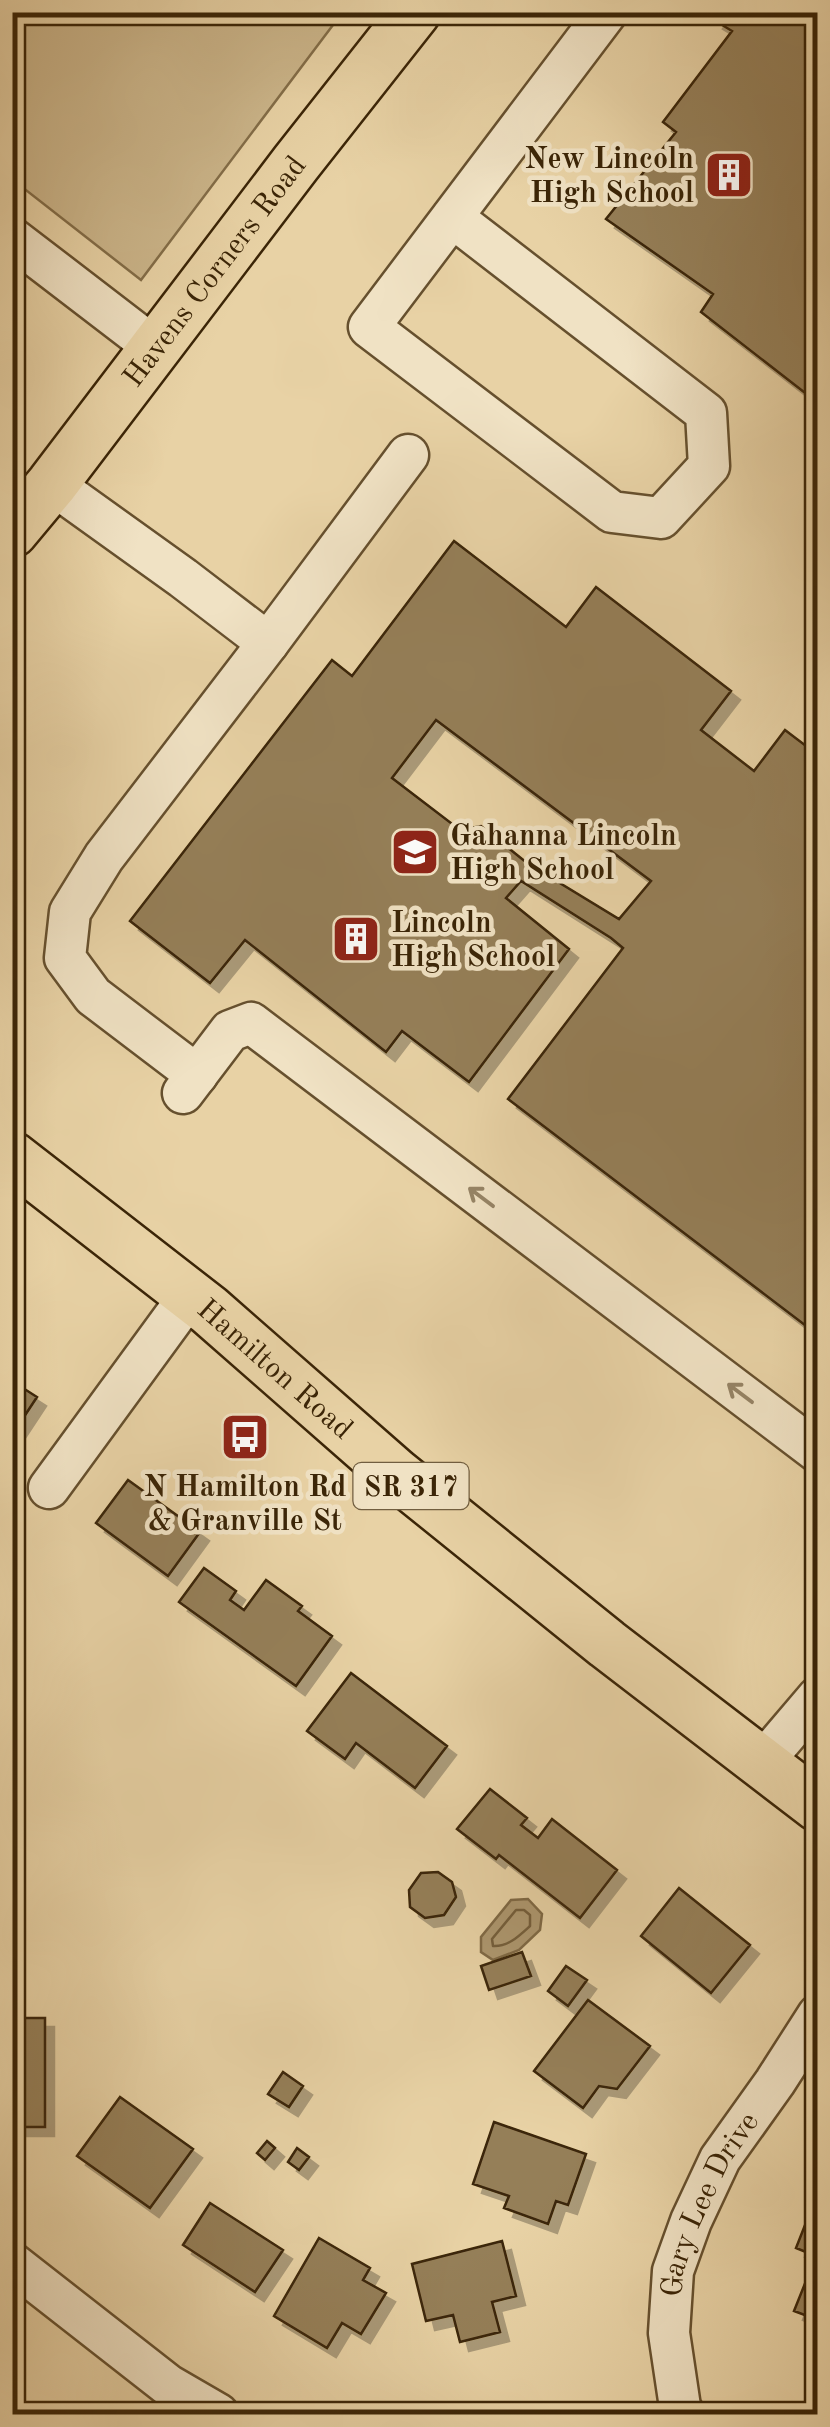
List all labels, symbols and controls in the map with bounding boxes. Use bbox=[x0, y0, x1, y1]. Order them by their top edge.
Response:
place label: New Lincoln High School bbox=[525, 145, 694, 209]
building icon: New Lincoln High School bbox=[703, 149, 755, 201]
street label: Havens Corners Road bbox=[118, 151, 313, 393]
place label: Gahanna Lincoln High School bbox=[450, 822, 677, 886]
school or university icon: Gahanna Lincoln High School bbox=[389, 826, 441, 878]
place label: Lincoln High School bbox=[391, 909, 555, 973]
building icon: Lincoln High School bbox=[330, 913, 382, 965]
one-way arrow bbox=[468, 1187, 495, 1208]
street label: Hamilton Road bbox=[191, 1294, 358, 1446]
one-way arrow bbox=[727, 1383, 754, 1404]
bus stop icon: N Hamilton Rd & Granville St bbox=[219, 1411, 271, 1463]
road number: SR 317 bbox=[354, 1463, 468, 1509]
place label: N Hamilton Rd & Granville St bbox=[144, 1473, 346, 1537]
street label: Gary Lee Drive bbox=[658, 2107, 765, 2298]

